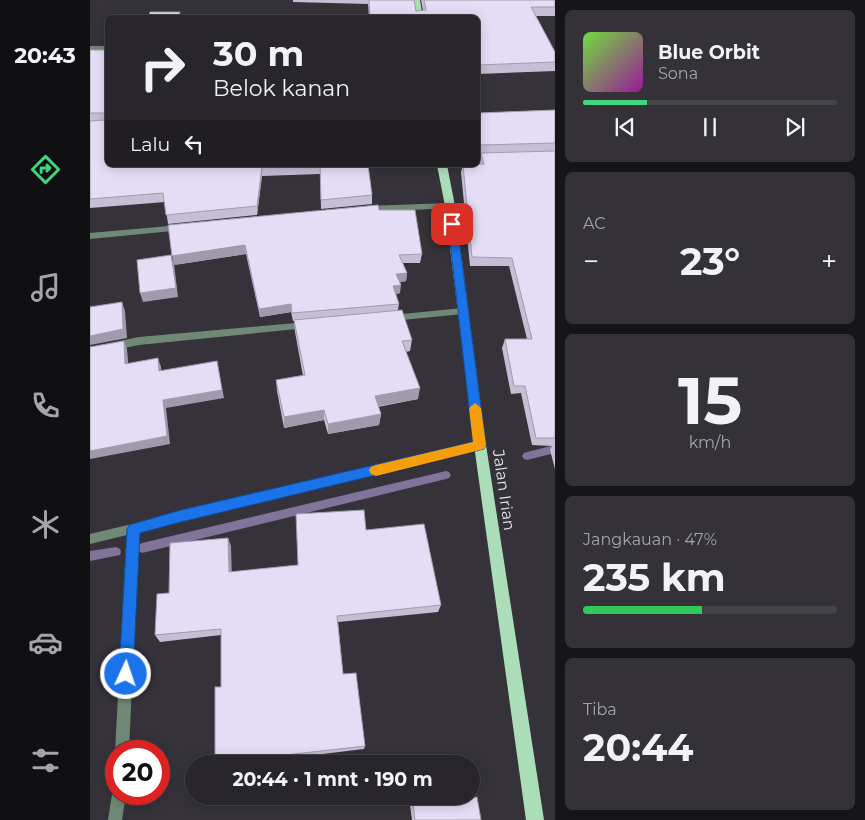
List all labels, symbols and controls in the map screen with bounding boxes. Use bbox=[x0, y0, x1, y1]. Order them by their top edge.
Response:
text: 30 m bbox=[213, 32, 304, 75]
icon: right bbox=[130, 35, 195, 100]
text: Blue Orbit bbox=[658, 41, 760, 64]
text: 20:43 bbox=[14, 42, 76, 69]
text: Sona bbox=[658, 64, 698, 83]
text: Belok kanan bbox=[213, 75, 350, 102]
icon: previous bbox=[611, 113, 639, 141]
icon: pause bbox=[696, 113, 724, 141]
icon: next bbox=[781, 113, 809, 141]
icon: left bbox=[180, 130, 208, 158]
text: Lalu bbox=[130, 133, 170, 156]
icon: directions bbox=[28, 152, 63, 187]
pin bbox=[431, 203, 473, 245]
icon: arrive bbox=[438, 210, 466, 238]
text: AC bbox=[583, 214, 606, 233]
text: 23° bbox=[680, 238, 740, 285]
text: − bbox=[583, 244, 599, 278]
text: + bbox=[821, 244, 837, 278]
icon: music bbox=[28, 270, 63, 305]
text: 15 bbox=[678, 361, 742, 440]
icon: phone bbox=[28, 388, 63, 423]
text: km/h bbox=[689, 433, 731, 452]
street label: Jalan Irian bbox=[489, 447, 519, 532]
icon: climate bbox=[28, 507, 63, 542]
text: Jangkauan · 47% bbox=[583, 530, 717, 549]
text: 235 km bbox=[583, 554, 726, 601]
icon: car bbox=[28, 625, 63, 660]
position arrow bbox=[99, 647, 151, 699]
text: Tiba bbox=[583, 700, 617, 719]
text: 20:44 bbox=[583, 724, 694, 771]
speed limit sign: 20 bbox=[105, 740, 170, 805]
icon: filters bbox=[28, 743, 63, 778]
text: 20:44 · 1 mnt · 190 m bbox=[232, 768, 433, 791]

